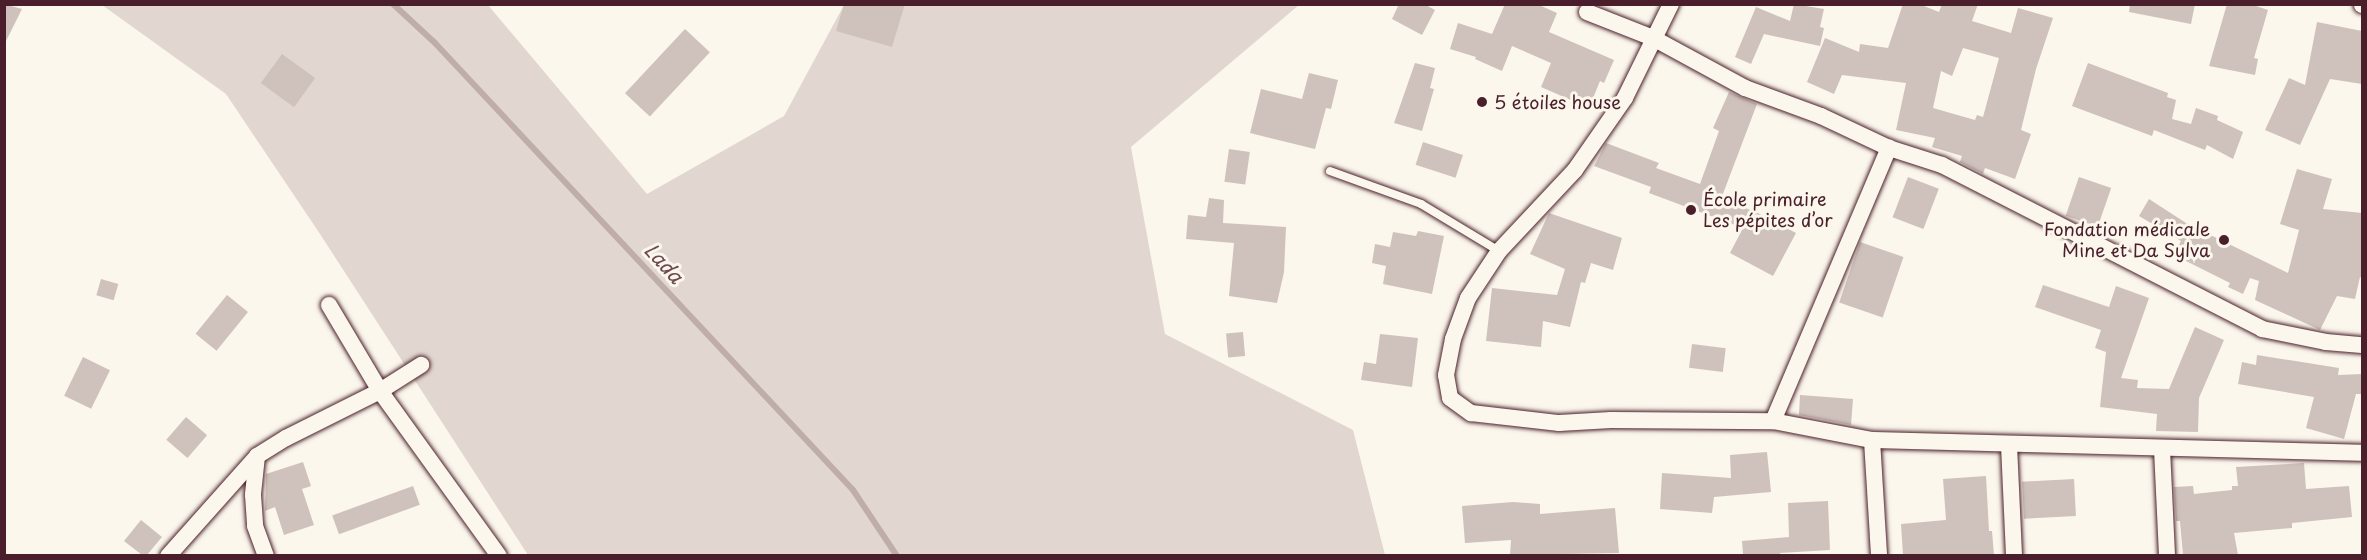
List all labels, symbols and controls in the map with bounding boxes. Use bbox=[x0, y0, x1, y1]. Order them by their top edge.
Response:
place label: 5 étoiles house bbox=[1494, 91, 1623, 113]
marker: 5 étoiles house bbox=[1475, 95, 1489, 109]
place label: École primaire Les pépites d’or bbox=[1703, 189, 1836, 232]
marker: École primaire Les pépites d’or bbox=[1684, 203, 1698, 217]
place label: Fondation médicale Mine et Da Sylva bbox=[2043, 219, 2210, 262]
marker: Fondation médicale Mine et Da Sylva bbox=[2215, 231, 2233, 249]
water label: Lada bbox=[640, 238, 688, 288]

